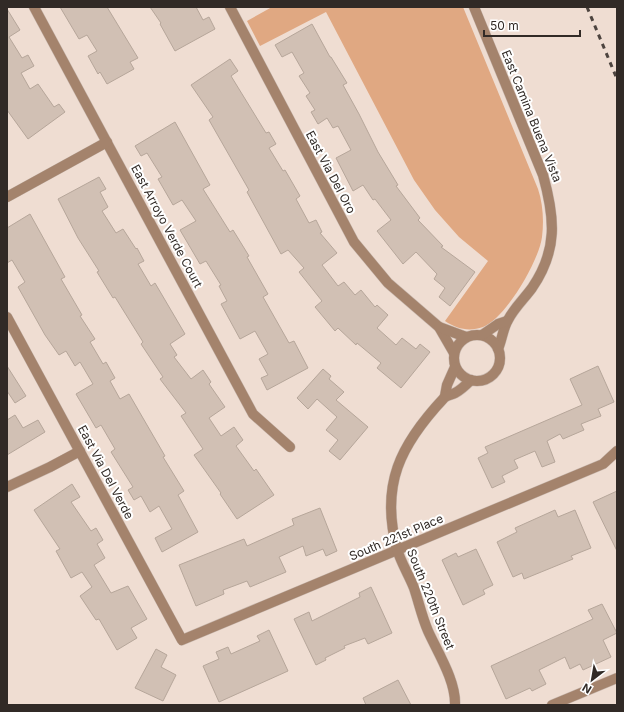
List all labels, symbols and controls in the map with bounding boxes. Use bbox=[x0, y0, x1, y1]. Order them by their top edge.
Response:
scale bar bbox=[484, 12, 580, 38]
text: 50 m bbox=[490, 18, 519, 33]
street label: East Camina Buena Vista bbox=[499, 48, 565, 184]
street label: East Via Del Oro bbox=[303, 128, 359, 216]
street label: East Arroyo Verde Court bbox=[128, 162, 206, 290]
street label: East Via Del Verde bbox=[75, 422, 137, 522]
street label: South 221st Place bbox=[347, 510, 445, 564]
street label: South 220th Street bbox=[404, 547, 458, 651]
north arrow bbox=[572, 660, 612, 700]
text: N bbox=[580, 680, 594, 697]

